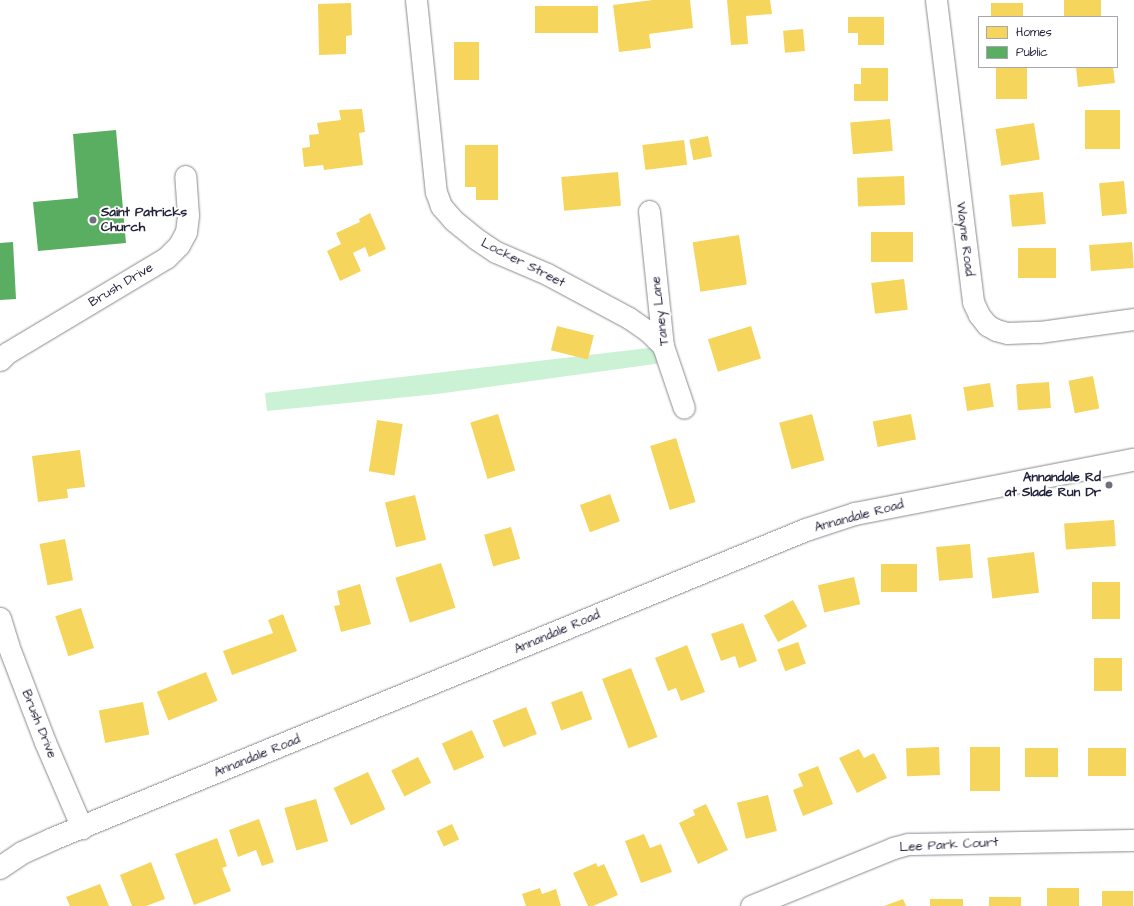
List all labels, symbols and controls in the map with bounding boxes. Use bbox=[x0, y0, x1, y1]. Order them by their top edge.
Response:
legend bbox=[978, 16, 1118, 68]
text: Homes bbox=[1016, 24, 1052, 41]
text: Public bbox=[1016, 44, 1048, 61]
street label: Wayne Road bbox=[953, 201, 977, 277]
place label: Saint Patricks Church bbox=[101, 205, 187, 236]
marker: Saint Patricks Church bbox=[88, 215, 98, 225]
street label: Locker Street bbox=[478, 235, 568, 291]
street label: Brush Drive bbox=[86, 260, 156, 310]
street label: Taney Lane bbox=[648, 275, 672, 347]
place label: Annandale Rd at Slade Run Dr bbox=[1005, 470, 1101, 501]
marker: Annandale Rd at Slade Run Dr bbox=[1104, 480, 1114, 490]
street label: Annandale Road bbox=[813, 497, 905, 535]
street label: Annandale Road bbox=[512, 607, 602, 657]
street label: Brush Drive bbox=[18, 687, 60, 761]
street label: Annandale Road bbox=[211, 732, 303, 780]
street label: Lee Park Court bbox=[899, 835, 999, 855]

